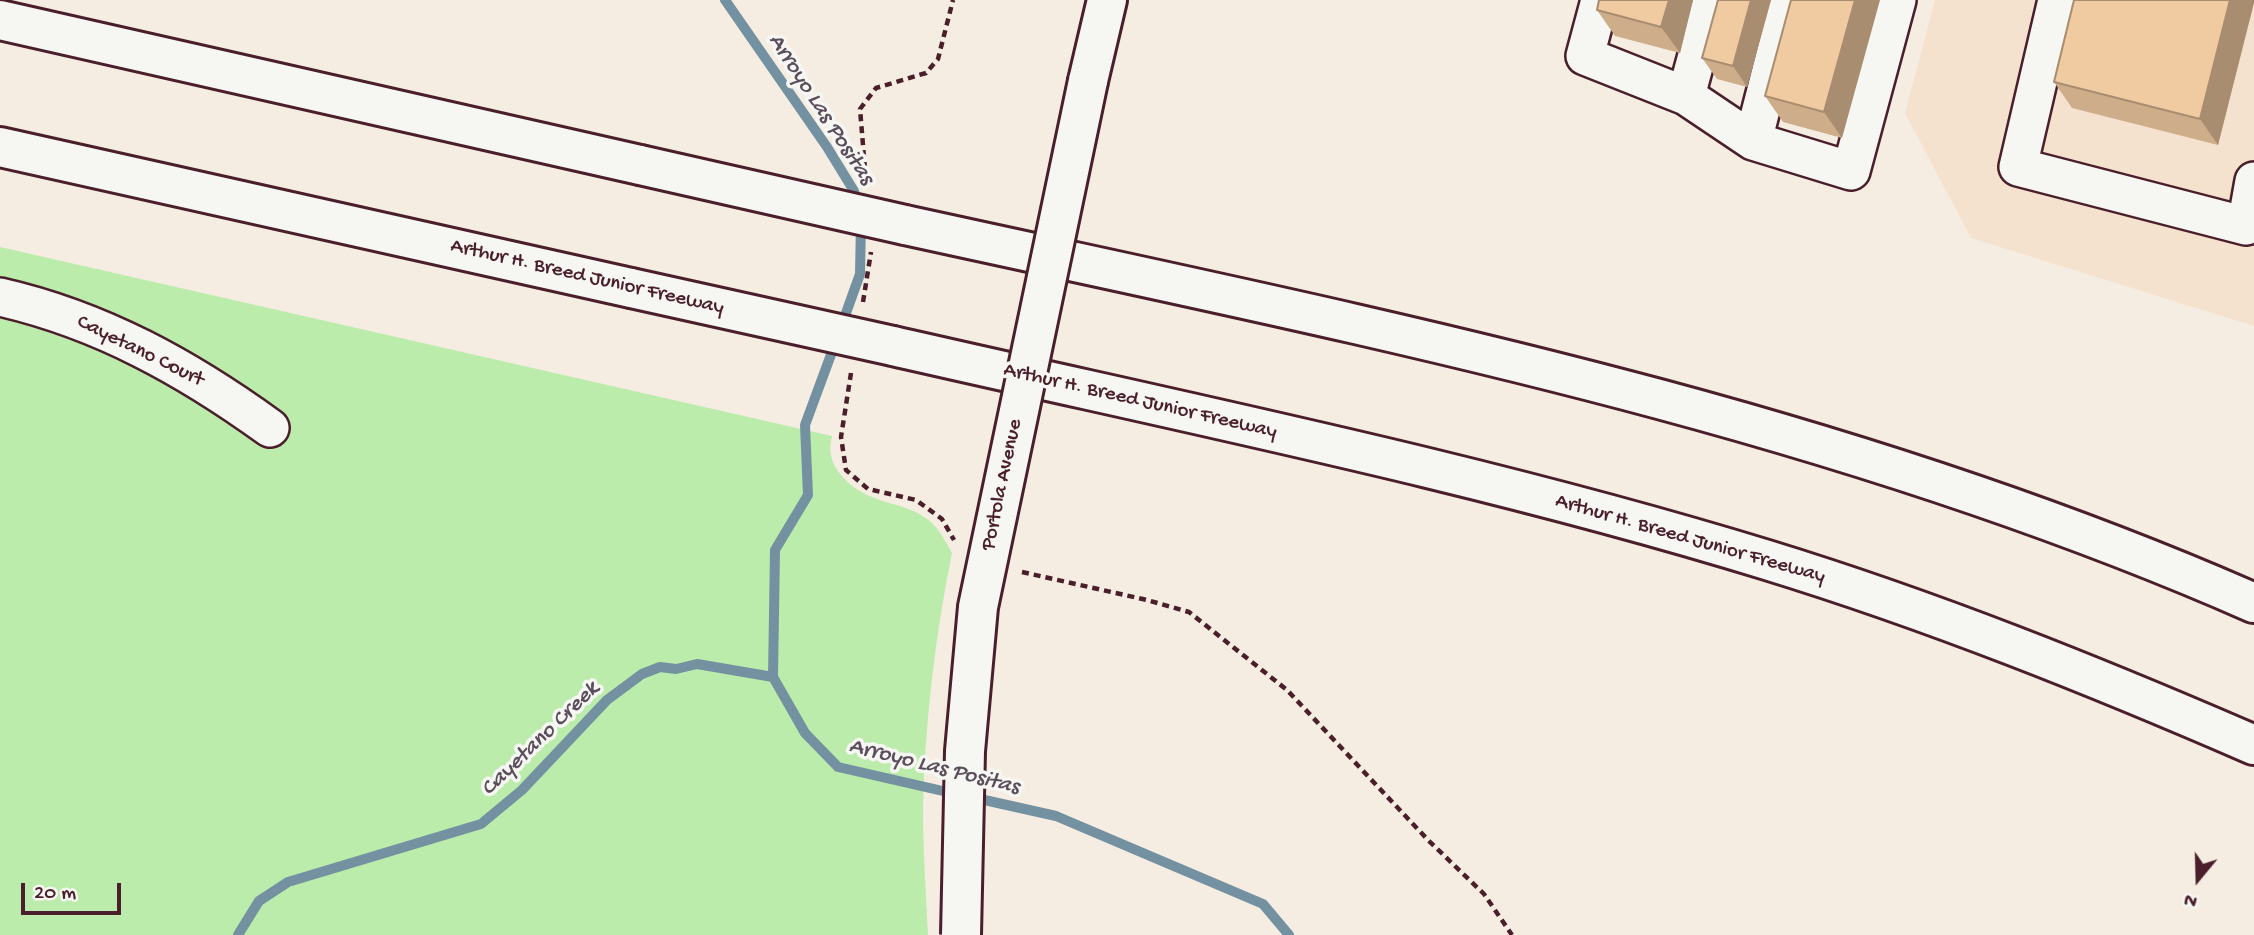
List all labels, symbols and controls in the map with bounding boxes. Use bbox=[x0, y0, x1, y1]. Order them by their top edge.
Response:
water label: Arroyo Las Positas bbox=[761, 29, 879, 191]
street label: Arthur H. Breed Junior Freeway bbox=[448, 234, 726, 322]
street label: Cayetano Court bbox=[72, 310, 208, 394]
street label: Arthur H. Breed Junior Freeway bbox=[1001, 358, 1279, 446]
street label: Portola Avenue bbox=[977, 417, 1029, 553]
street label: Arthur H. Breed Junior Freeway bbox=[1552, 489, 1828, 591]
water label: Cayetano Creek bbox=[476, 677, 606, 803]
water label: Arroyo Las Positas bbox=[846, 734, 1022, 802]
north arrow bbox=[2163, 844, 2233, 914]
scale bar bbox=[24, 869, 124, 913]
text: 20 m bbox=[34, 882, 76, 907]
text: N bbox=[2181, 886, 2201, 912]

